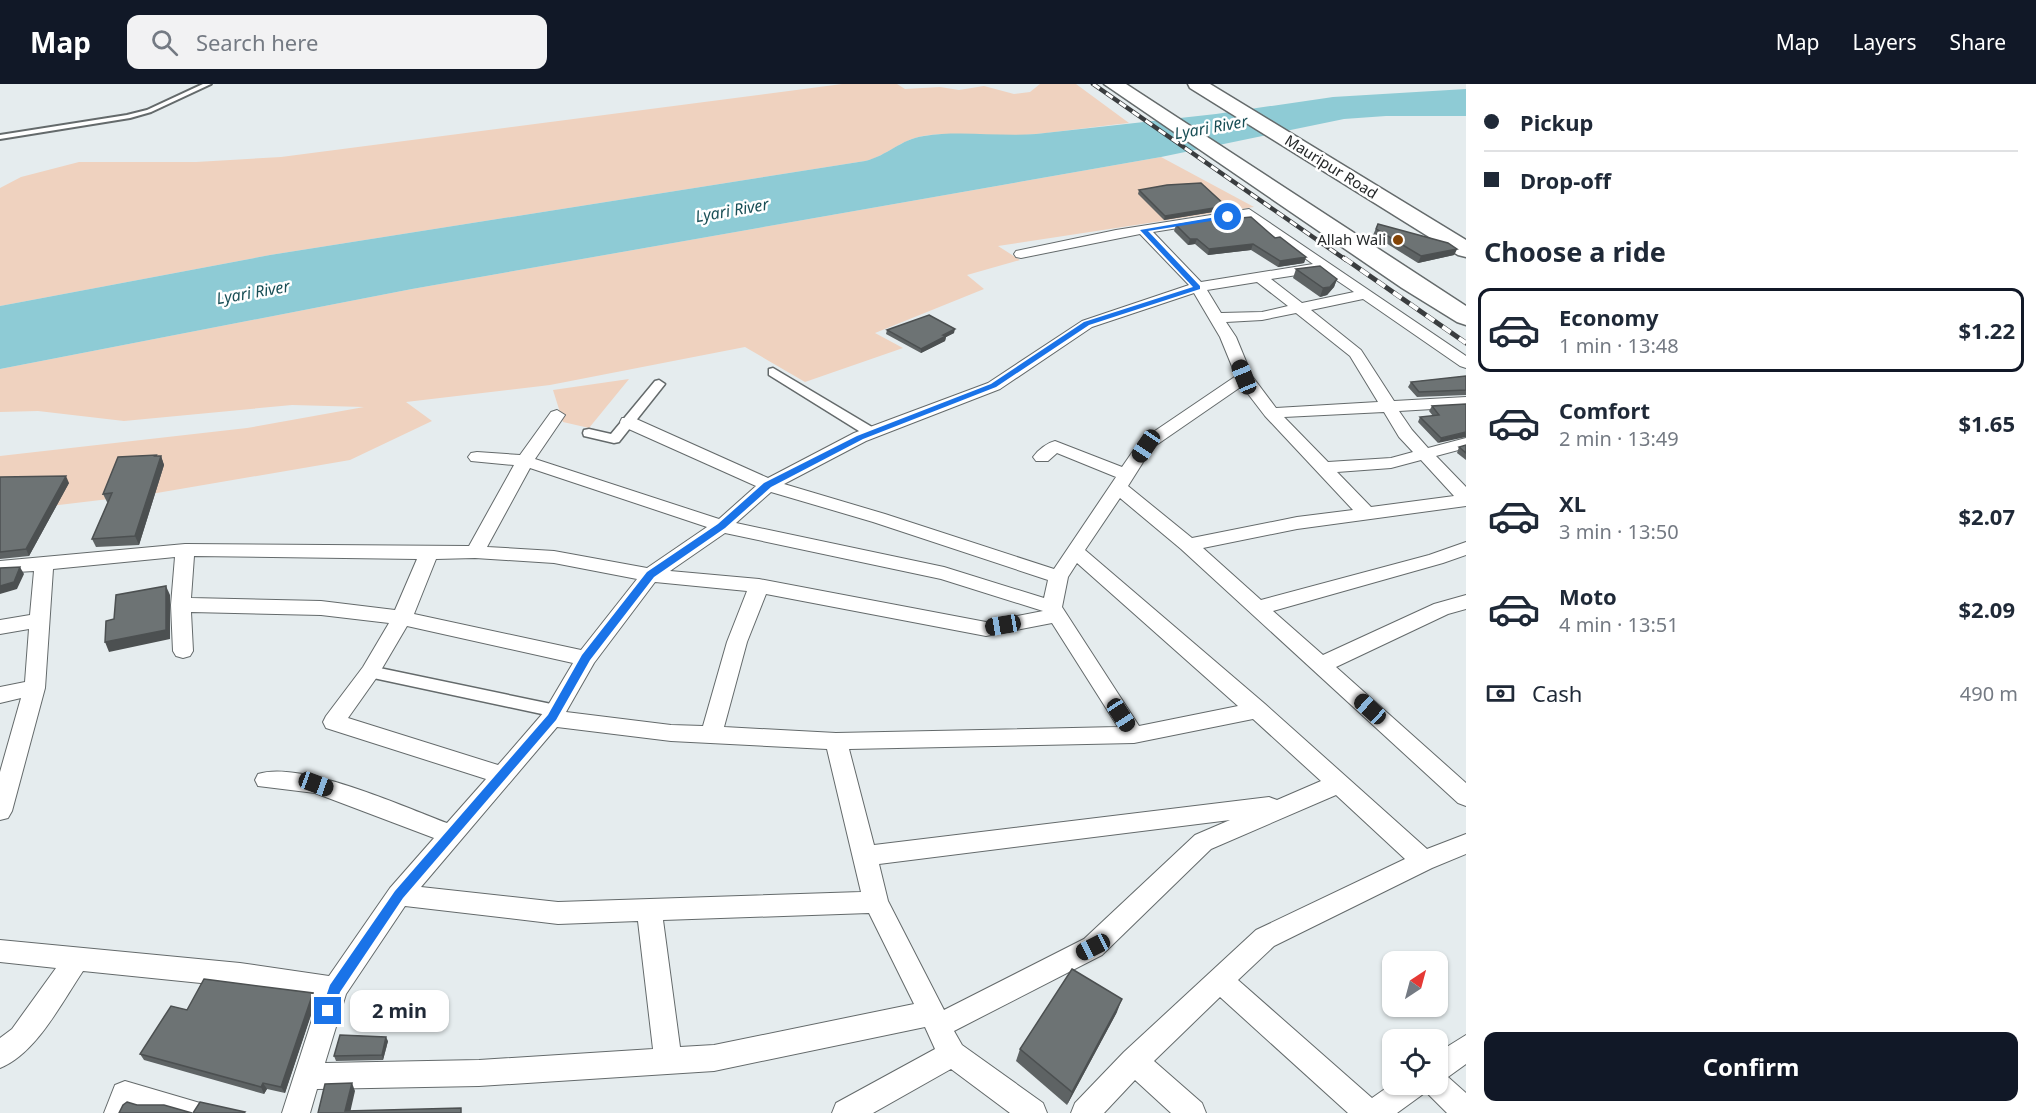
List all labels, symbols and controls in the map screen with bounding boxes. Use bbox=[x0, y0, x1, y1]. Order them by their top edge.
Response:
search box bbox=[127, 15, 547, 69]
text: Map bbox=[30, 23, 91, 61]
icon: search bbox=[148, 26, 181, 59]
text: Search here bbox=[196, 27, 318, 57]
text: Map bbox=[1776, 28, 1820, 56]
text: Layers bbox=[1853, 28, 1917, 56]
text: Share bbox=[1950, 28, 2006, 56]
text: Pickup bbox=[1520, 107, 1593, 137]
water label: Lyari River bbox=[1173, 110, 1250, 144]
street label: Mauripur Road bbox=[1281, 130, 1382, 203]
text: Drop-off bbox=[1520, 165, 1611, 195]
water label: Lyari River bbox=[694, 193, 771, 227]
route start bbox=[1214, 203, 1241, 230]
place label: Allah Wali bbox=[1317, 229, 1386, 249]
marker: Allah Wali bbox=[1391, 233, 1405, 247]
text: Choose a ride bbox=[1484, 233, 1666, 270]
water label: Lyari River bbox=[215, 275, 292, 309]
text: Economy bbox=[1559, 302, 1658, 332]
icon: car bbox=[1487, 303, 1541, 357]
text: $1.22 bbox=[1958, 315, 2015, 345]
text: 1 min · 13:48 bbox=[1559, 332, 1679, 359]
car bbox=[1229, 357, 1259, 397]
text: Comfort bbox=[1559, 395, 1650, 425]
icon: car bbox=[1487, 396, 1541, 450]
text: $1.65 bbox=[1958, 408, 2015, 438]
text: 2 min · 13:49 bbox=[1559, 425, 1679, 452]
car bbox=[1128, 426, 1164, 466]
text: XL bbox=[1559, 488, 1586, 518]
icon: car bbox=[1487, 489, 1541, 543]
text: $2.07 bbox=[1958, 501, 2015, 531]
text: 3 min · 13:50 bbox=[1559, 518, 1679, 545]
text: Moto bbox=[1559, 581, 1617, 611]
icon: car bbox=[1487, 582, 1541, 636]
text: $2.09 bbox=[1958, 594, 2015, 624]
text: 4 min · 13:51 bbox=[1559, 611, 1679, 638]
car bbox=[984, 613, 1022, 637]
icon: cash bbox=[1484, 677, 1517, 710]
text: Cash bbox=[1532, 678, 1582, 708]
text: 490 m bbox=[1960, 680, 2018, 707]
car bbox=[1351, 690, 1389, 728]
car bbox=[1104, 695, 1138, 735]
car bbox=[296, 769, 336, 799]
car bbox=[1073, 931, 1113, 963]
north arrow bbox=[1382, 951, 1448, 1017]
map controls bbox=[1382, 951, 1448, 1095]
callout: 2 min bbox=[349, 990, 448, 1032]
route end bbox=[314, 997, 341, 1024]
text: 2 min bbox=[372, 997, 427, 1024]
button: locate bbox=[1382, 1029, 1448, 1095]
button: Confirm bbox=[1484, 1032, 2018, 1101]

